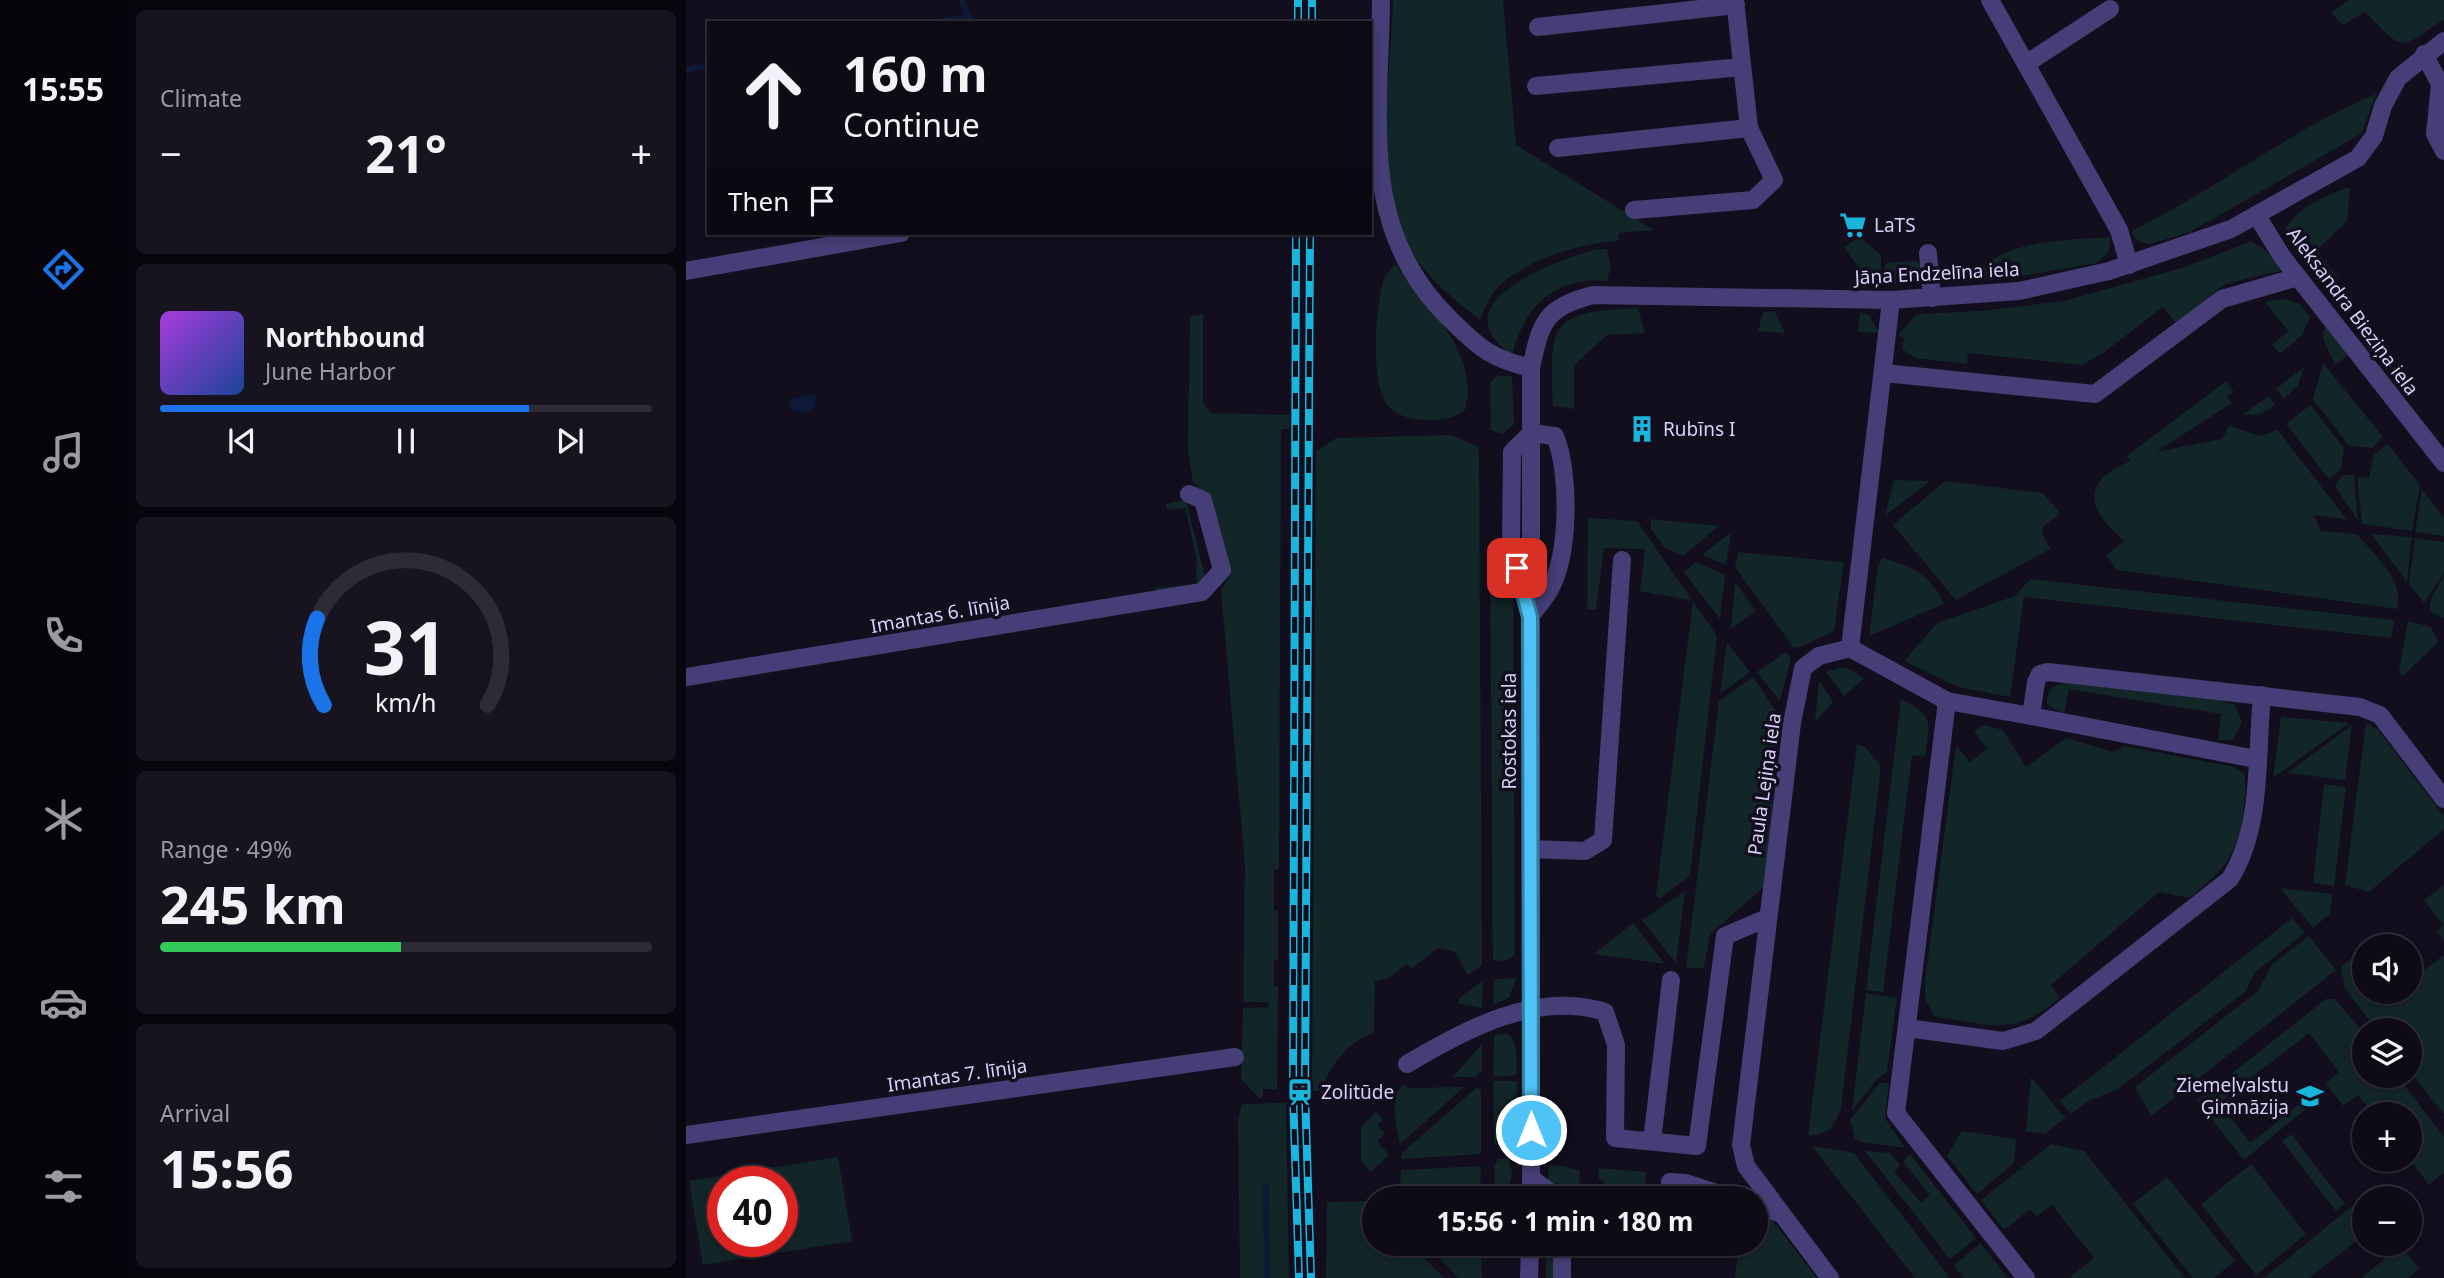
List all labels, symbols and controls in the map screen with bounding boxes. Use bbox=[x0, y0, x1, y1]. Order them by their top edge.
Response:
text: 160 m bbox=[843, 40, 988, 106]
icon: ahead bbox=[728, 49, 819, 140]
text: 15:55 bbox=[22, 67, 104, 110]
text: Climate bbox=[160, 82, 242, 114]
text: Continue bbox=[843, 103, 980, 146]
text: 21° bbox=[365, 117, 447, 188]
text: − bbox=[160, 127, 182, 179]
text: + bbox=[630, 127, 652, 179]
icon: arrive bbox=[803, 182, 841, 220]
text: Then bbox=[728, 183, 789, 219]
supermarket icon: LaTS bbox=[1838, 210, 1868, 240]
place label: LaTS bbox=[1874, 212, 1916, 238]
street label: Aleksandra Bieziņa iela bbox=[2281, 222, 2425, 400]
icon: directions bbox=[39, 245, 88, 294]
street label: Jāņa Endzelīna iela bbox=[1852, 256, 2020, 290]
text: Northbound bbox=[265, 319, 425, 355]
text: June Harbor bbox=[265, 355, 396, 387]
building icon: Rubīns I bbox=[1627, 414, 1657, 444]
place label: Rubīns I bbox=[1663, 416, 1735, 442]
icon: previous bbox=[223, 422, 261, 460]
icon: pause bbox=[387, 422, 425, 460]
icon: next bbox=[551, 422, 589, 460]
icon: music bbox=[39, 428, 88, 477]
pin bbox=[1487, 538, 1547, 598]
icon: arrive bbox=[1498, 549, 1536, 587]
street label: Imantas 6. līnija bbox=[868, 589, 1012, 639]
text: 31 bbox=[364, 597, 448, 696]
icon: phone bbox=[39, 611, 88, 660]
street label: Rostokas iela bbox=[1496, 673, 1522, 789]
text: km/h bbox=[375, 685, 437, 719]
street label: Paula Lejiņa iela bbox=[1741, 711, 1787, 857]
icon: climate bbox=[39, 795, 88, 844]
text: Range · 49% bbox=[160, 833, 292, 865]
text: 245 km bbox=[160, 868, 346, 939]
map controls bbox=[2352, 934, 2422, 1256]
button: sound bbox=[2352, 934, 2422, 1004]
icon: car bbox=[39, 978, 88, 1027]
button: layers bbox=[2352, 1018, 2422, 1088]
street label: Imantas 7. līnija bbox=[885, 1052, 1029, 1098]
place label: Ziemeļvalstu Ģimnāzija bbox=[2176, 1072, 2289, 1120]
station icon: Zolitūde bbox=[1285, 1077, 1315, 1107]
place label: Zolitūde bbox=[1321, 1079, 1394, 1105]
school or university icon: Ziemeļvalstu Ģimnāzija bbox=[2295, 1081, 2325, 1111]
position arrow bbox=[1494, 1093, 1568, 1167]
text: Arrival bbox=[160, 1097, 230, 1129]
button: + bbox=[2352, 1102, 2422, 1172]
text: 15:56 bbox=[160, 1132, 294, 1203]
icon: filters bbox=[39, 1162, 88, 1211]
speed limit sign: 40 bbox=[707, 1166, 798, 1257]
button: − bbox=[2352, 1186, 2422, 1256]
text: 15:56 · 1 min · 180 m bbox=[1437, 1203, 1693, 1239]

